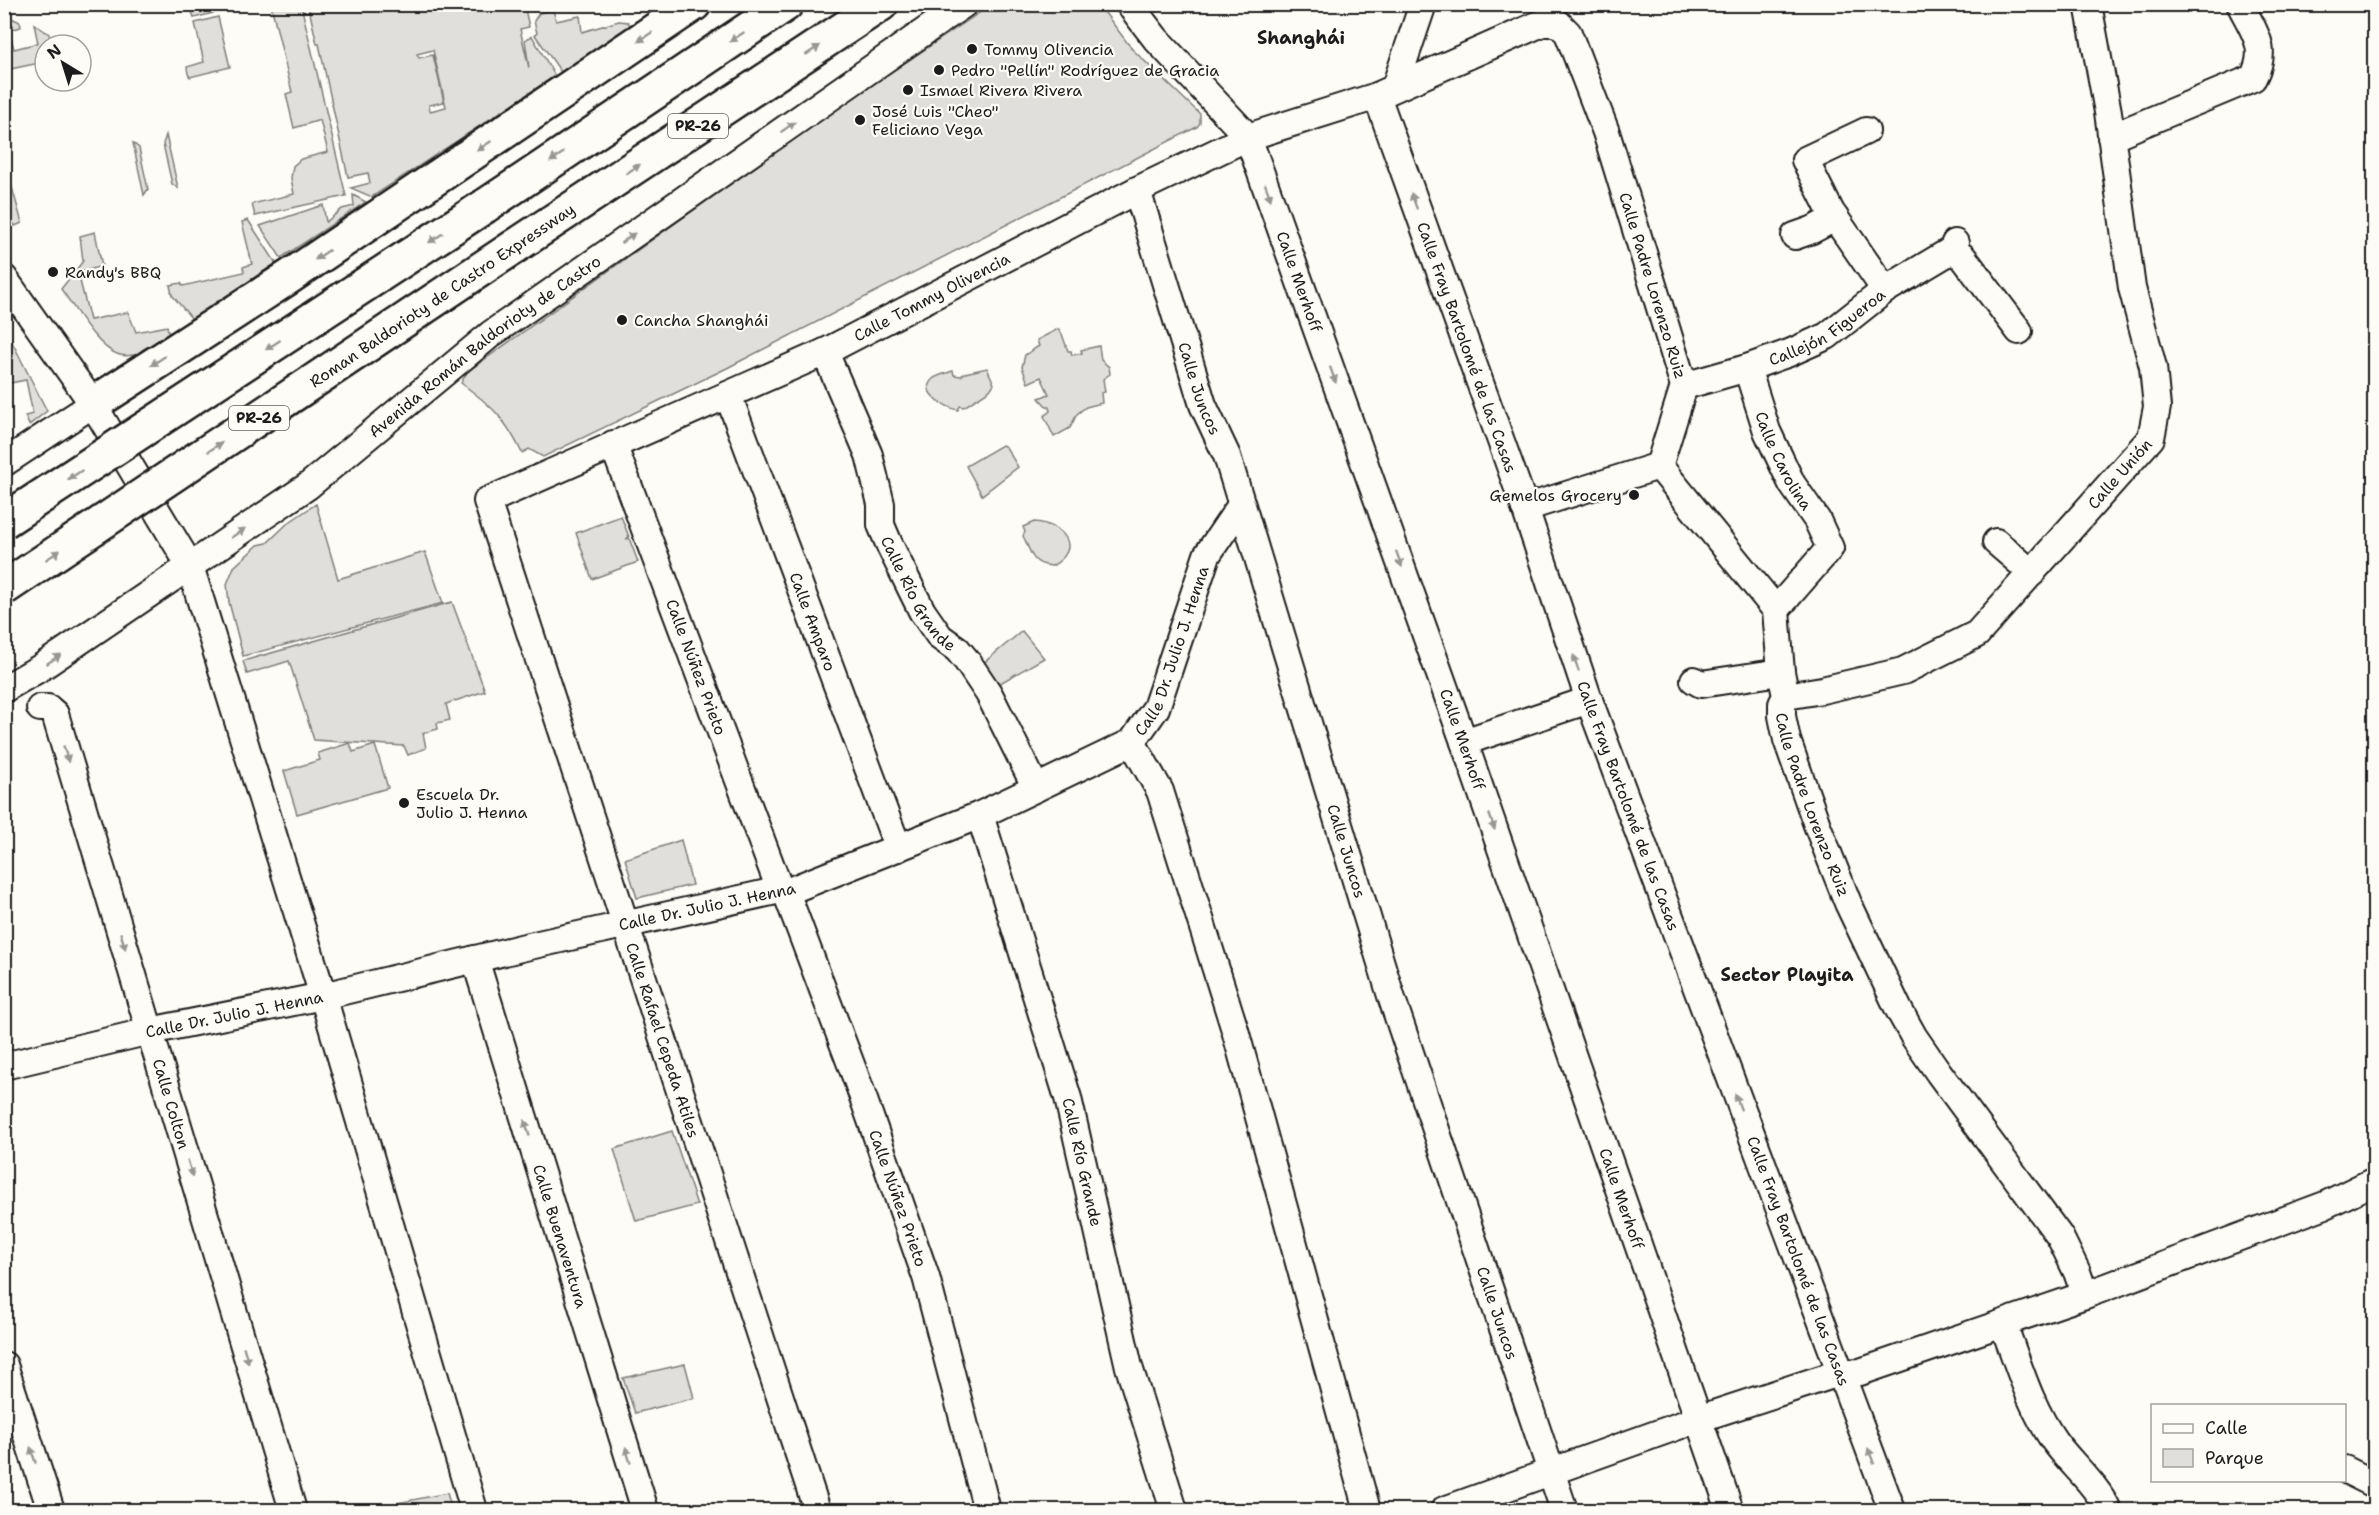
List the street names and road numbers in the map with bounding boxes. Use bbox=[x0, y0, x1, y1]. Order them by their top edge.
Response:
road number: PR-26 bbox=[668, 114, 728, 138]
street label: Calle Padre Lorenzo Ruiz bbox=[1614, 190, 1691, 381]
street label: Roman Baldorioty de Castro Expressway bbox=[306, 199, 579, 392]
street label: Calle Fray Bartolomé de las Casas bbox=[1412, 219, 1522, 476]
street label: Calle Merhoff bbox=[1271, 228, 1327, 336]
street label: Calle Tommy Olivencia bbox=[850, 248, 1013, 346]
street label: Avenida Román Baldorioty de Castro bbox=[364, 251, 605, 442]
street label: Callejón Figueroa bbox=[1766, 284, 1890, 370]
street label: Calle Juncos bbox=[1173, 340, 1226, 438]
road number: PR-26 bbox=[229, 406, 289, 430]
street label: Calle Carolina bbox=[1750, 409, 1817, 514]
street label: Calle Unión bbox=[2083, 434, 2157, 514]
street label: Calle Río Grande bbox=[876, 533, 960, 656]
street label: Calle Dr. Julio J. Henna bbox=[1130, 563, 1214, 740]
street label: Calle Amparo bbox=[784, 569, 841, 674]
street label: Calle Núñez Prieto bbox=[661, 596, 731, 738]
street label: Calle Fray Bartolomé de las Casas bbox=[1572, 678, 1684, 934]
street label: Calle Merhoff bbox=[1435, 686, 1490, 794]
street label: Calle Padre Lorenzo Ruiz bbox=[1771, 711, 1854, 900]
street label: Calle Juncos bbox=[1322, 802, 1371, 901]
street label: Calle Dr. Julio J. Henna bbox=[617, 877, 798, 936]
street label: Calle Rafael Cepeda Atiles bbox=[621, 940, 704, 1141]
street label: Calle Dr. Julio J. Henna bbox=[144, 986, 325, 1043]
street label: Calle Colton bbox=[148, 1056, 195, 1152]
street label: Calle Río Grande bbox=[1057, 1096, 1107, 1229]
street label: Calle Núñez Prieto bbox=[864, 1127, 932, 1270]
street label: Calle Fray Bartolomé de las Casas bbox=[1742, 1133, 1855, 1389]
street label: Calle Merhoff bbox=[1594, 1145, 1649, 1253]
street label: Calle Buenaventura bbox=[528, 1162, 592, 1311]
street label: Calle Juncos bbox=[1472, 1264, 1523, 1362]

